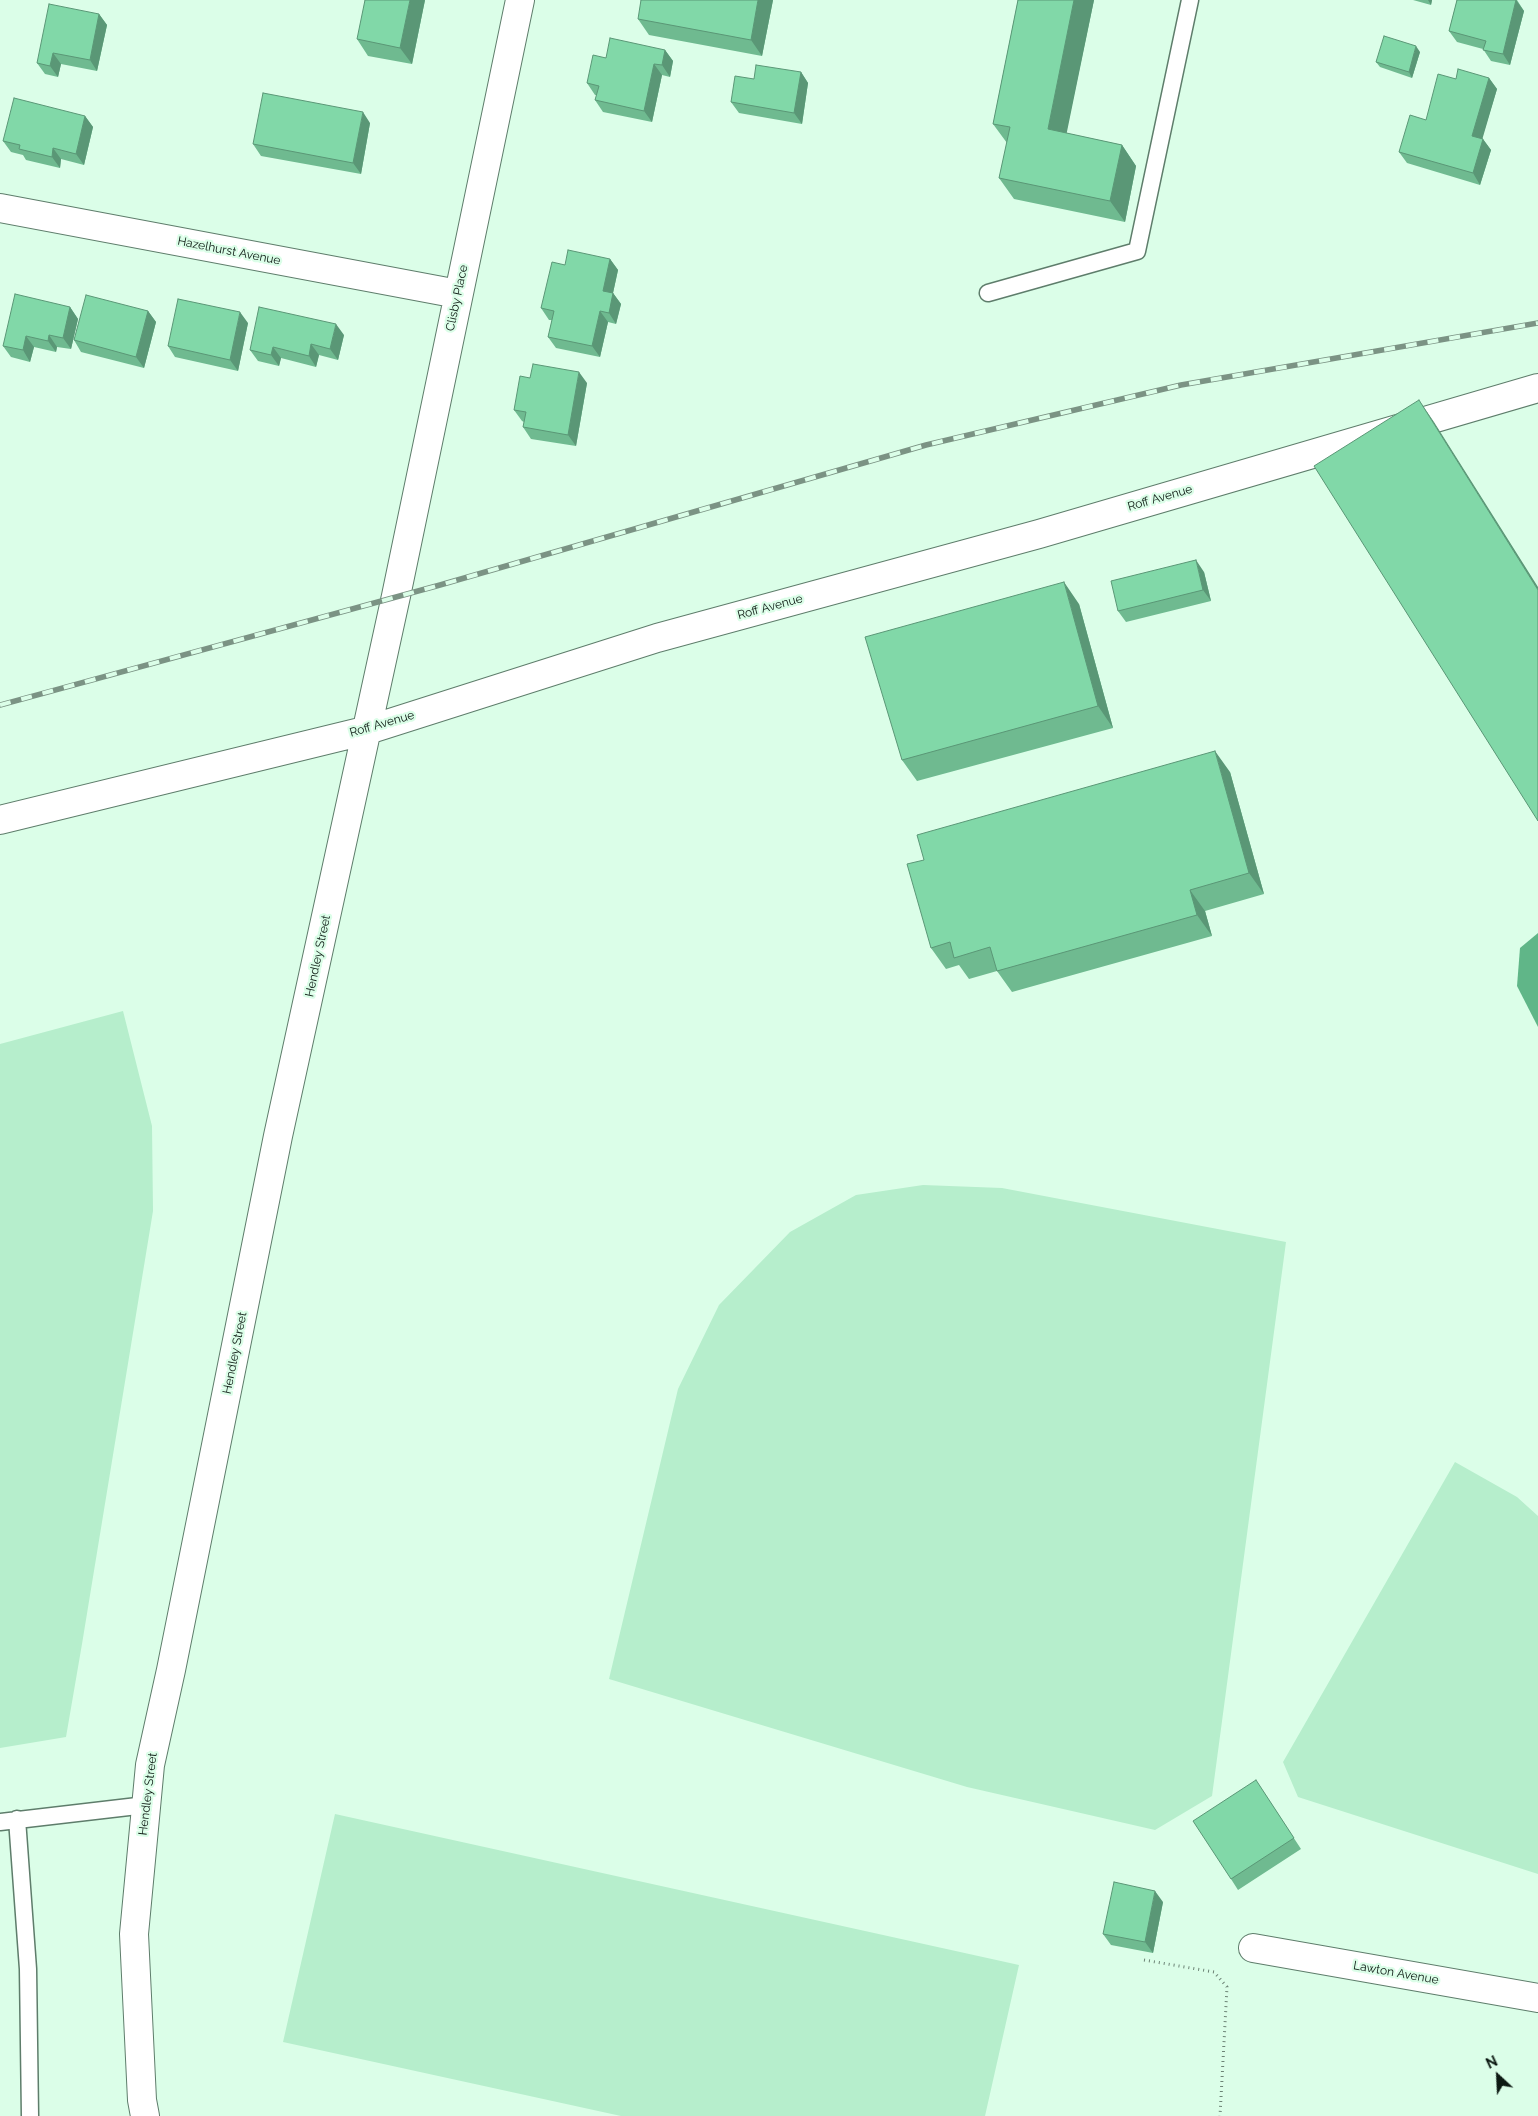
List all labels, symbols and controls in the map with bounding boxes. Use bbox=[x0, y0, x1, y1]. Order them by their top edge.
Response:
street label: Hazelhurst Avenue bbox=[176, 234, 282, 268]
street label: Clisby Place bbox=[443, 263, 471, 333]
street label: Roff Avenue bbox=[1126, 482, 1194, 514]
street label: Roff Avenue bbox=[736, 591, 804, 623]
street label: Roff Avenue bbox=[348, 708, 416, 740]
street label: Hendley Street bbox=[302, 914, 334, 998]
street label: Hendley Street bbox=[220, 1311, 250, 1395]
street label: Hendley Street bbox=[136, 1752, 160, 1836]
street label: Lawton Avenue bbox=[1352, 1958, 1440, 1988]
north arrow bbox=[1473, 2051, 1523, 2101]
text: N bbox=[1483, 2053, 1500, 2072]

